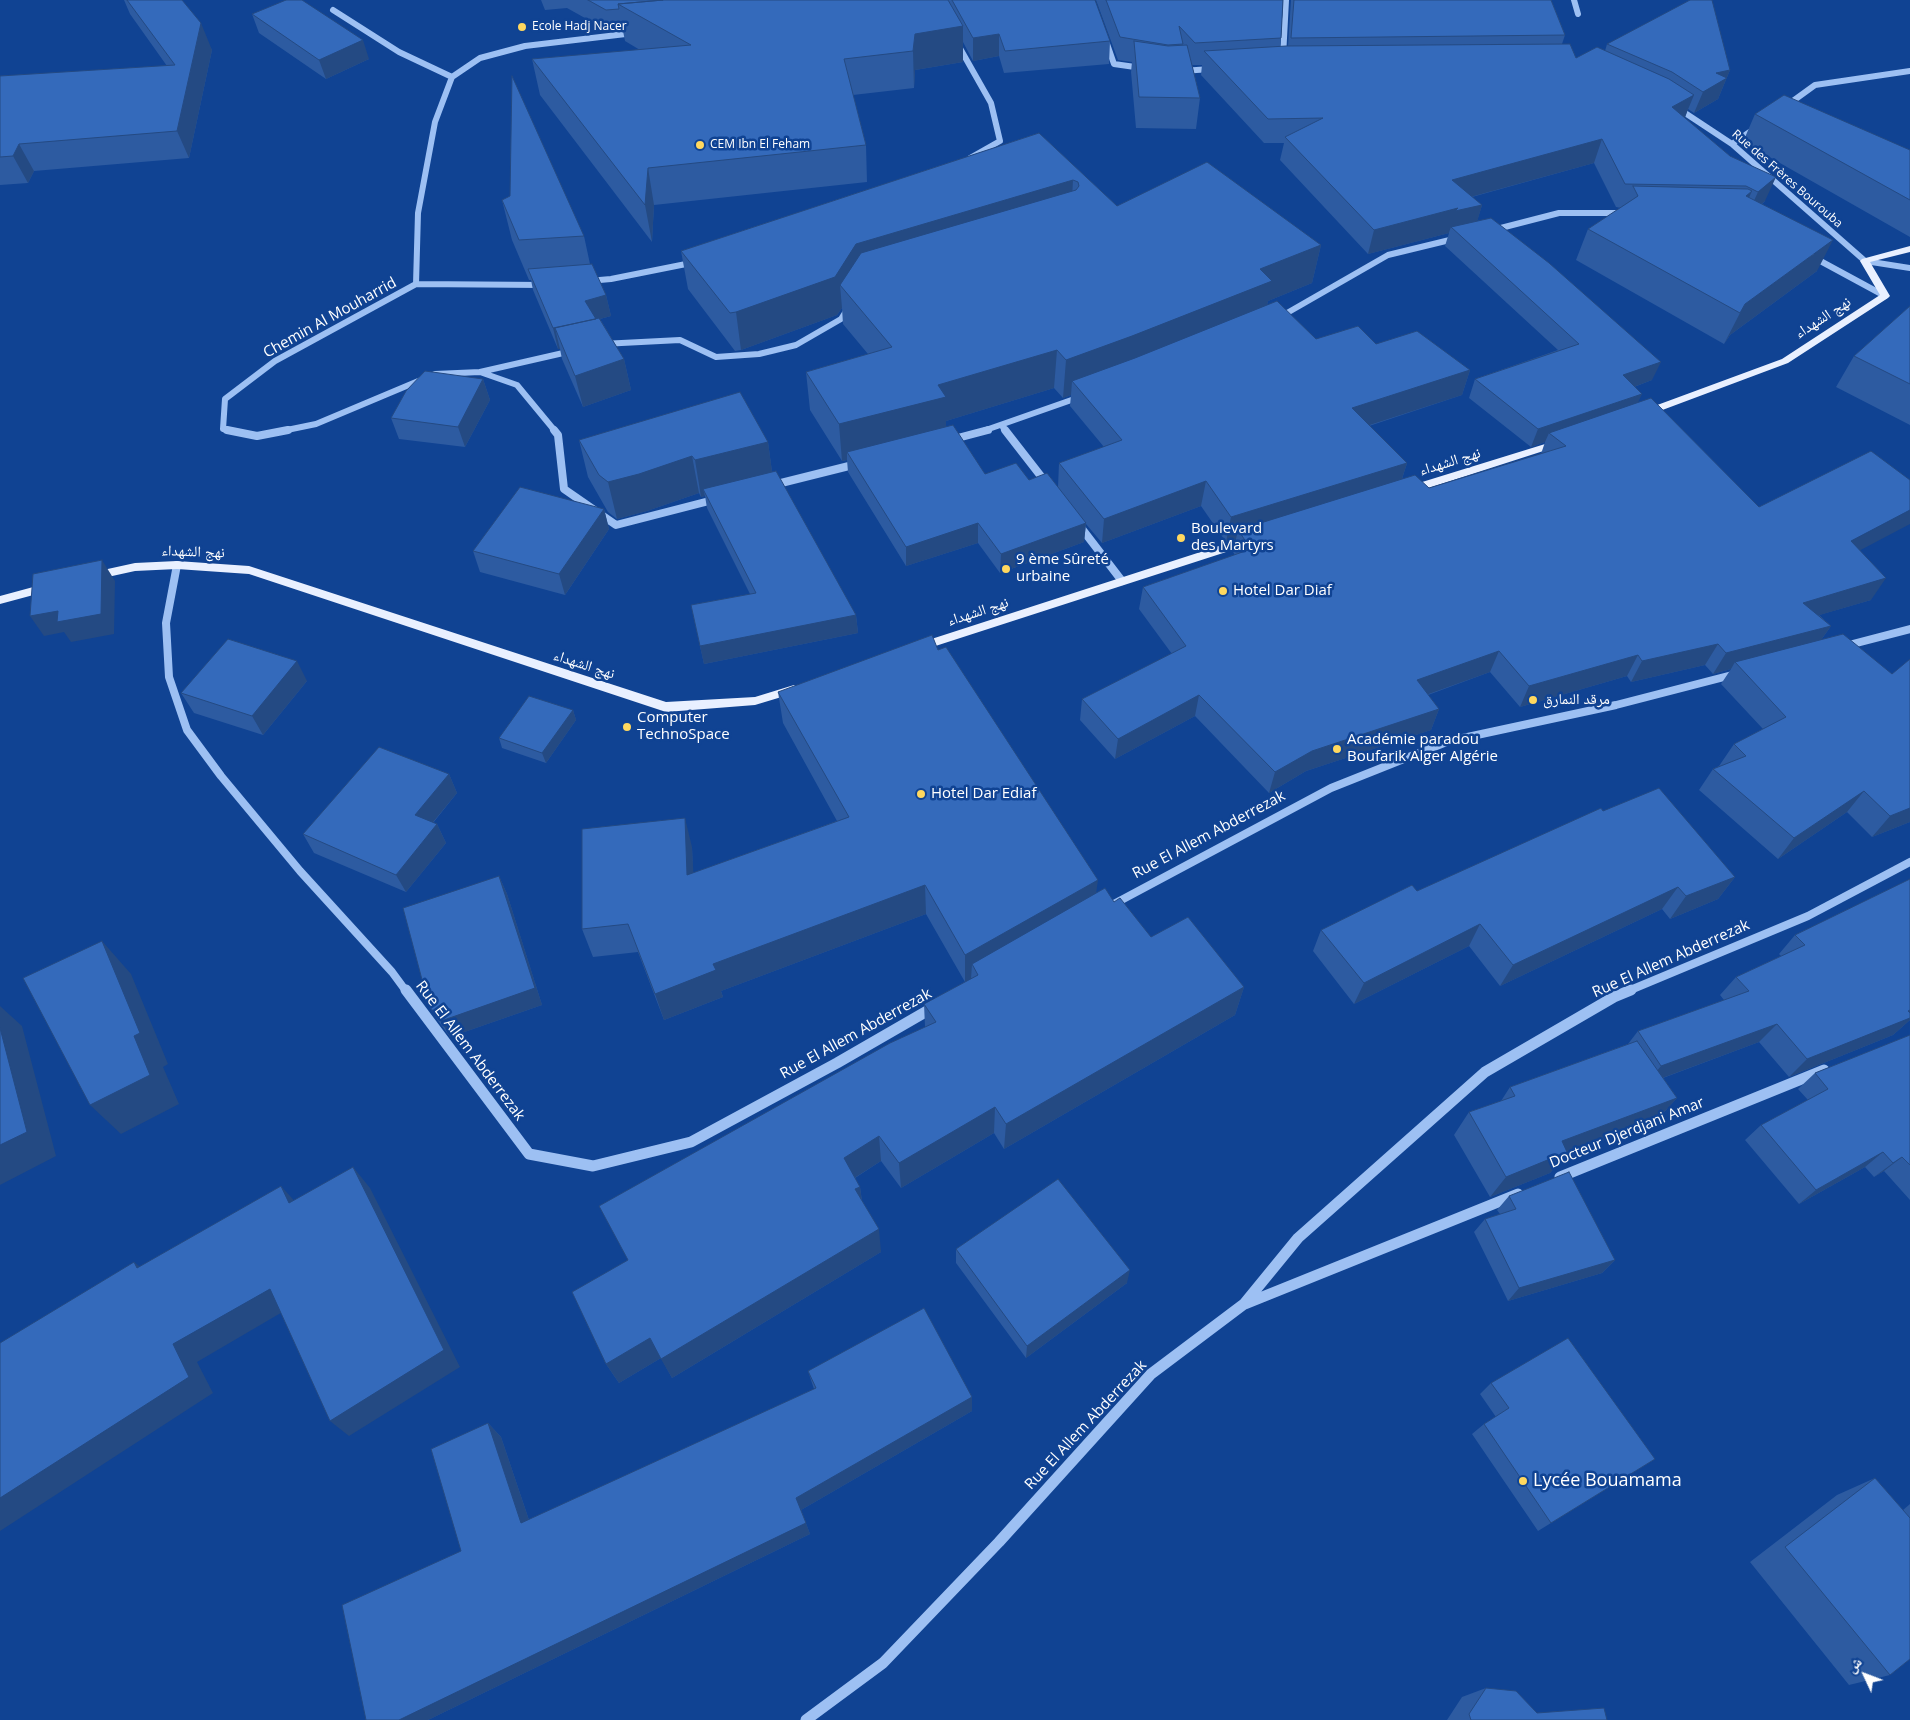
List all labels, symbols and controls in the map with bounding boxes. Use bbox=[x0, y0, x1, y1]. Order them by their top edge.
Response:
place label: Ecole Hadj Nacer bbox=[532, 20, 627, 34]
marker: Ecole Hadj Nacer bbox=[516, 21, 528, 33]
street label: Rue des Frères Bourouba bbox=[1729, 127, 1845, 231]
place label: CEM Ibn El Feham bbox=[710, 138, 810, 152]
marker: CEM Ibn El Feham bbox=[694, 139, 706, 151]
street label: Chemin Al Mouharrid bbox=[260, 274, 400, 362]
street label: نهج الشهداء bbox=[1792, 293, 1854, 343]
street label: نهج الشهداء bbox=[1417, 444, 1483, 480]
place label: Boulevard des Martyrs bbox=[1191, 520, 1274, 555]
marker: Boulevard des Martyrs bbox=[1175, 532, 1187, 544]
street label: نهج الشهداء bbox=[161, 542, 225, 562]
place label: 9 ème Sûreté urbaine bbox=[1016, 551, 1109, 586]
marker: 9 ème Sûreté urbaine bbox=[1000, 563, 1012, 575]
place label: Hotel Dar Diaf bbox=[1233, 582, 1332, 600]
marker: Hotel Dar Diaf bbox=[1217, 585, 1229, 597]
street label: نهج الشهداء bbox=[945, 594, 1011, 630]
street label: نهج الشهداء bbox=[551, 647, 617, 683]
place label: مرقد النمارق bbox=[1543, 691, 1610, 709]
marker: مرقد النمارق bbox=[1527, 694, 1539, 706]
place label: Computer TechnoSpace bbox=[637, 709, 730, 744]
marker: Computer TechnoSpace bbox=[621, 721, 633, 733]
place label: Académie paradou Boufarik Alger Algérie bbox=[1347, 731, 1498, 766]
marker: Académie paradou Boufarik Alger Algérie bbox=[1331, 743, 1343, 755]
place label: Hotel Dar Ediaf bbox=[931, 785, 1036, 803]
street label: Rue El Allem Abderrezak bbox=[1130, 787, 1288, 883]
marker: Hotel Dar Ediaf bbox=[915, 788, 927, 800]
street label: Rue El Allem Abderrezak bbox=[1590, 916, 1752, 1002]
street label: Rue El Allem Abderrezak bbox=[412, 978, 528, 1124]
street label: Rue El Allem Abderrezak bbox=[777, 985, 935, 1083]
street label: Docteur Djerdjani Amar bbox=[1547, 1094, 1707, 1172]
street label: Rue El Allem Abderrezak bbox=[1021, 1357, 1151, 1493]
place label: Lycée Bouamama bbox=[1533, 1470, 1682, 1492]
marker: Lycée Bouamama bbox=[1517, 1475, 1529, 1487]
north arrow bbox=[1840, 1650, 1890, 1700]
text: ش bbox=[1842, 1653, 1866, 1676]

